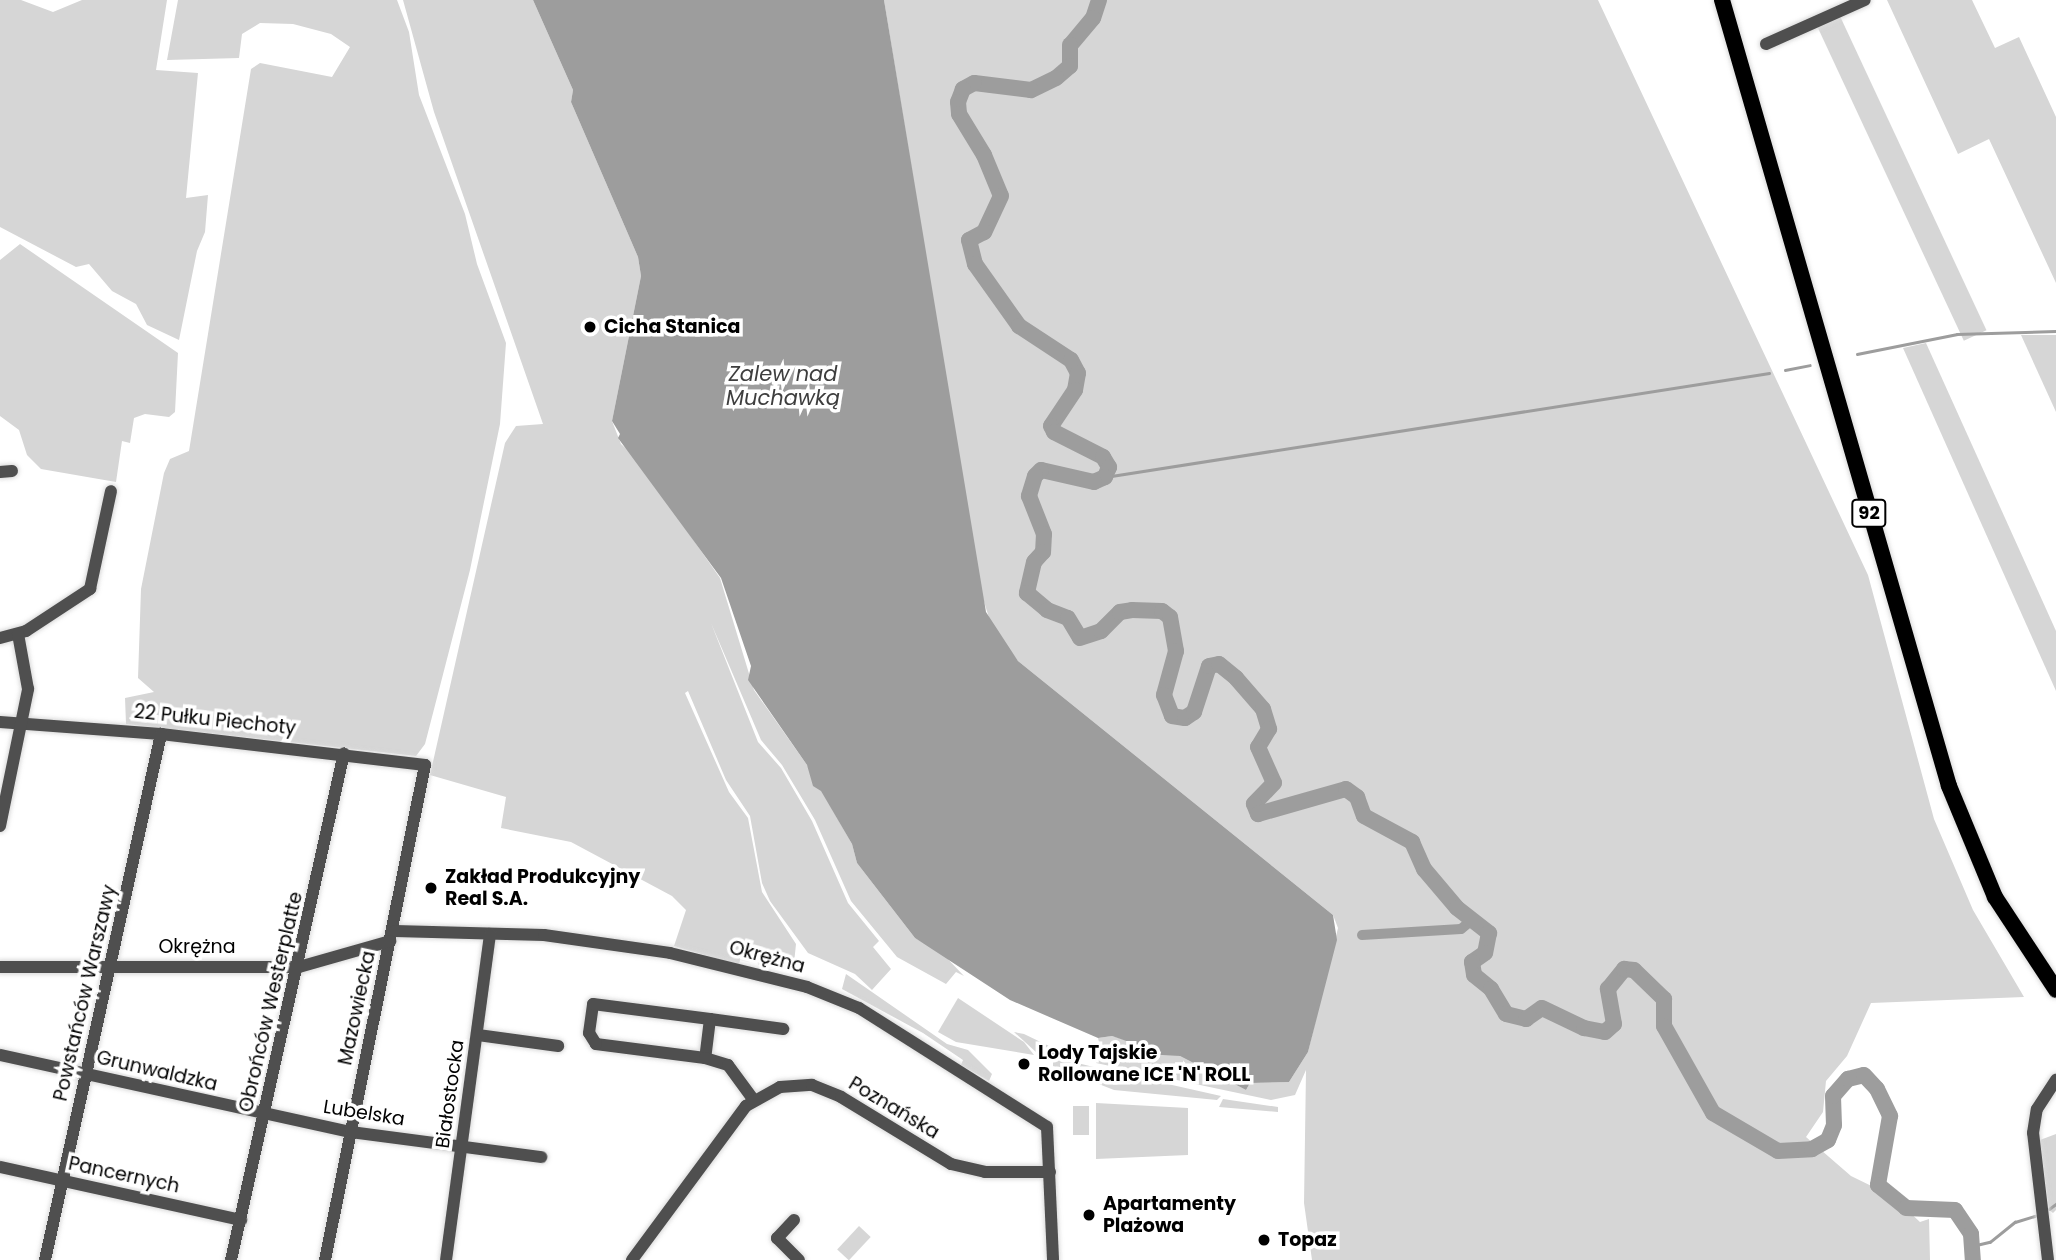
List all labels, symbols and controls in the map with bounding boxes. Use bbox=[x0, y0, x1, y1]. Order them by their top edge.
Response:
place label: Cicha Stanica bbox=[604, 316, 740, 338]
marker: Cicha Stanica bbox=[582, 319, 598, 335]
water label: Zalew nad Muchawką bbox=[726, 361, 840, 411]
road number: 92 bbox=[1850, 499, 1888, 528]
street label: 22 Pułku Piechoty bbox=[133, 700, 297, 740]
place label: Zakład Produkcyjny Real S.A. bbox=[445, 866, 640, 910]
marker: Zakład Produkcyjny Real S.A. bbox=[423, 880, 439, 896]
street label: Powstańców Warszawy bbox=[49, 883, 121, 1103]
street label: Obrońców Westerplatte bbox=[235, 890, 307, 1114]
street label: Okrężna bbox=[158, 936, 236, 958]
street label: Okrężna bbox=[727, 936, 807, 978]
street label: Mazowiecka bbox=[334, 949, 380, 1067]
street label: Białostocka bbox=[431, 1038, 469, 1150]
place label: Lody Tajskie Rollowane ICE 'N' ROLL bbox=[1038, 1042, 1250, 1086]
street label: Grunwaldzka bbox=[94, 1046, 220, 1096]
marker: Lody Tajskie Rollowane ICE 'N' ROLL bbox=[1016, 1056, 1032, 1072]
street label: Poznańska bbox=[845, 1072, 943, 1144]
street label: Lubelska bbox=[322, 1095, 406, 1131]
street label: Pancernych bbox=[66, 1152, 182, 1198]
place label: Apartamenty Plażowa bbox=[1103, 1193, 1236, 1237]
marker: Apartamenty Plażowa bbox=[1081, 1207, 1097, 1223]
place label: Topaz bbox=[1278, 1229, 1337, 1251]
marker: Topaz bbox=[1256, 1232, 1272, 1248]

